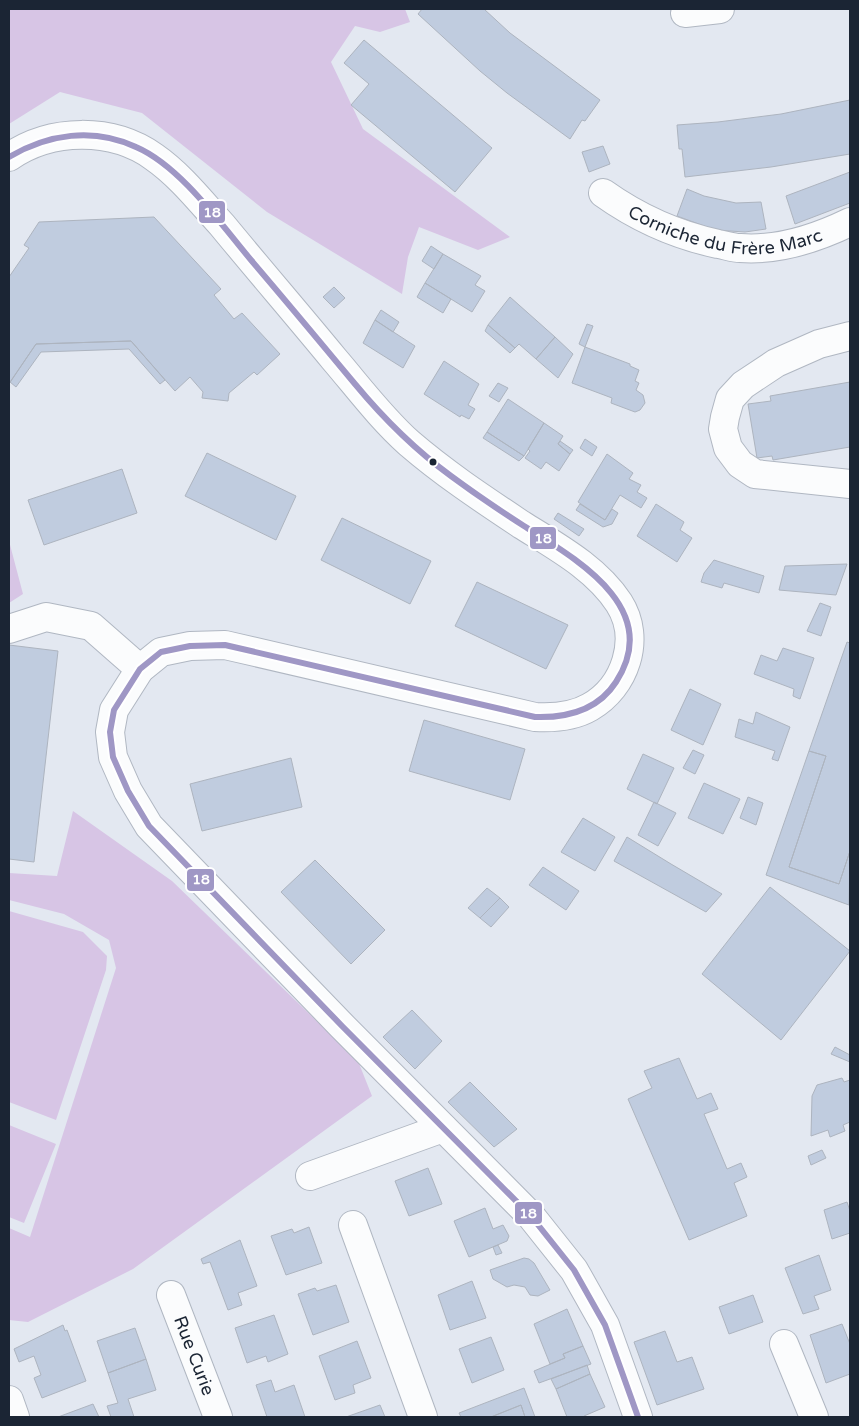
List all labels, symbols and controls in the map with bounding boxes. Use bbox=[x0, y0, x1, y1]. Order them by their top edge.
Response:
line badge: 18 bbox=[198, 200, 226, 224]
street label: Corniche du Frère Marc bbox=[624, 201, 825, 259]
text: 18 bbox=[203, 204, 221, 221]
unlabelled marker bbox=[428, 457, 438, 467]
line badge: 18 bbox=[529, 526, 557, 550]
text: 18 bbox=[534, 530, 552, 547]
line badge: 18 bbox=[186, 868, 215, 892]
text: 18 bbox=[192, 871, 210, 888]
line badge: 18 bbox=[514, 1201, 543, 1225]
text: 18 bbox=[519, 1205, 537, 1222]
street label: Rue Curie bbox=[169, 1313, 220, 1399]

